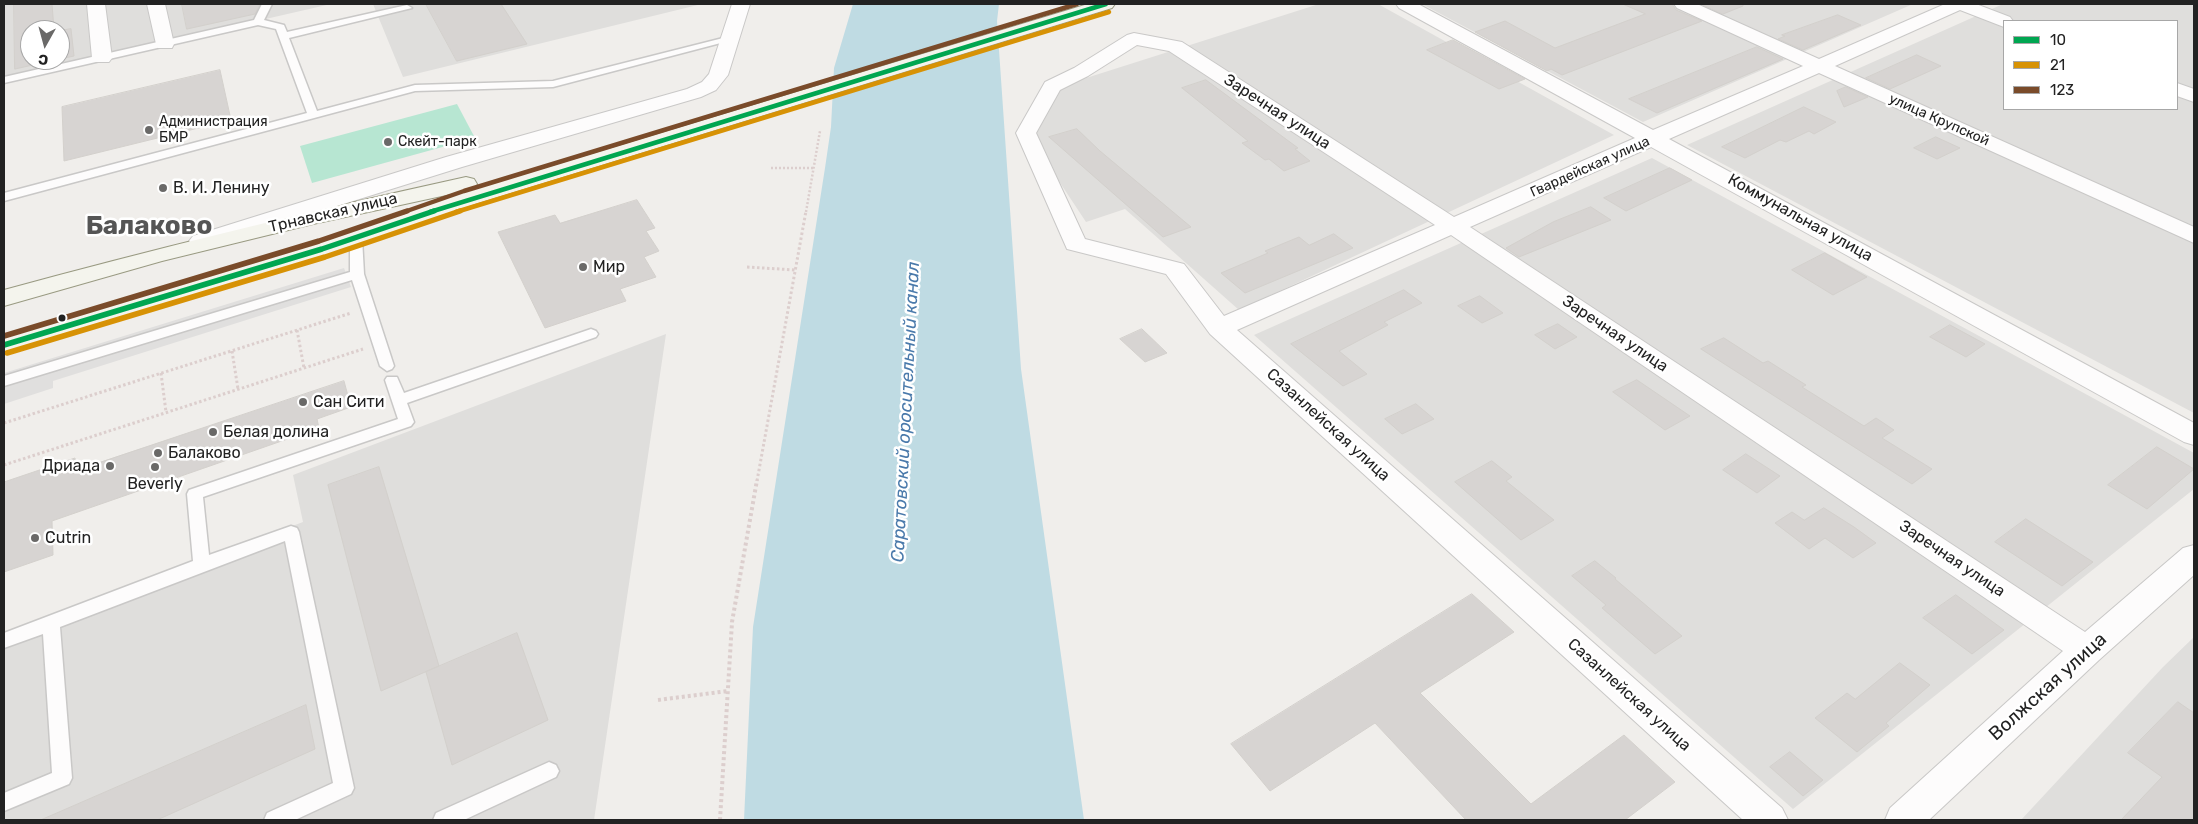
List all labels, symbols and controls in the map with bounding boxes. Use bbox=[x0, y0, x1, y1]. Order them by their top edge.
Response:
north arrow bbox=[20, 20, 70, 70]
legend bbox=[2003, 20, 2178, 110]
text: 10 bbox=[2050, 31, 2066, 49]
text: С bbox=[37, 50, 49, 68]
text: 21 bbox=[2050, 56, 2065, 74]
street label: Заречная улица bbox=[1220, 70, 1334, 154]
text: 123 bbox=[2050, 81, 2074, 99]
street label: улица Крупской bbox=[1886, 90, 1992, 150]
place label: Администрация БМР bbox=[159, 114, 268, 146]
marker: Администрация БМР bbox=[143, 124, 155, 136]
street label: Гвардейская улица bbox=[1528, 133, 1652, 201]
place label: Скейт-парк bbox=[398, 134, 477, 150]
marker: Скейт-парк bbox=[382, 136, 394, 148]
street label: Коммунальная улица bbox=[1724, 170, 1876, 266]
place label: В. И. Ленину bbox=[173, 178, 270, 198]
marker: В. И. Ленину bbox=[157, 182, 169, 194]
street label: Трнавская улица bbox=[267, 189, 399, 237]
district label: Балаково bbox=[86, 210, 212, 242]
place label: Мир bbox=[593, 257, 625, 277]
marker: Мир bbox=[577, 261, 589, 273]
water label: Саратовский оросительный канал bbox=[887, 261, 925, 563]
street label: Заречная улица bbox=[1559, 292, 1671, 376]
unlabelled marker bbox=[57, 313, 67, 323]
street label: Сазанлейская улица bbox=[1262, 365, 1394, 485]
place label: Сан Сити bbox=[313, 392, 384, 412]
marker: Сан Сити bbox=[297, 396, 309, 408]
place label: Белая долина bbox=[223, 422, 329, 442]
marker: Белая долина bbox=[207, 426, 219, 438]
place label: Балаково bbox=[168, 443, 241, 463]
marker: Балаково bbox=[152, 447, 164, 459]
place label: Дриада bbox=[42, 456, 100, 476]
marker: Дриада bbox=[104, 460, 116, 472]
marker: Beverly bbox=[149, 461, 161, 473]
place label: Beverly bbox=[127, 474, 183, 494]
street label: Заречная улица bbox=[1896, 517, 2008, 601]
place label: Cutrin bbox=[45, 528, 91, 548]
marker: Cutrin bbox=[29, 532, 41, 544]
street label: Волжская улица bbox=[1984, 628, 2112, 746]
street label: Сазанлейская улица bbox=[1563, 635, 1695, 755]

